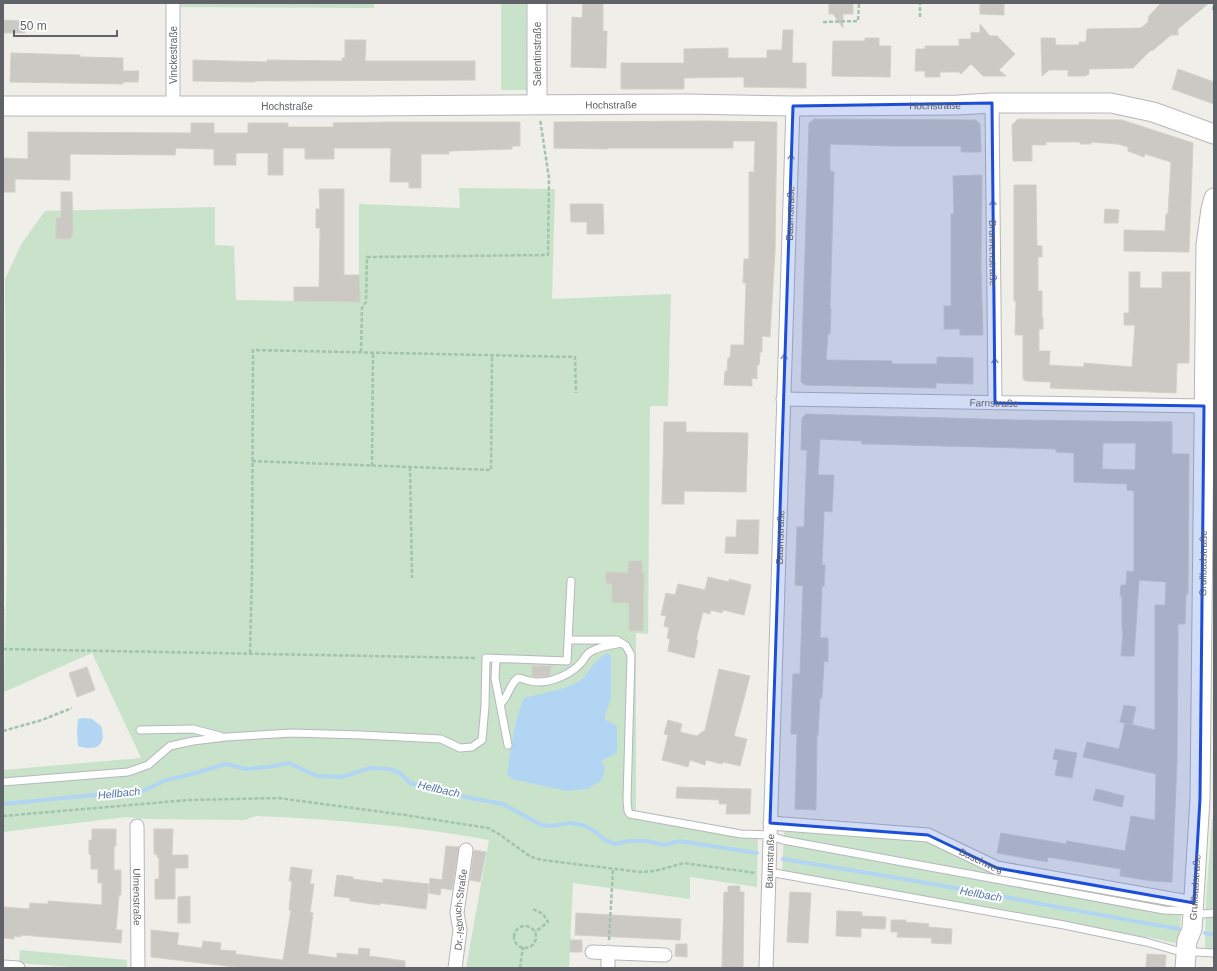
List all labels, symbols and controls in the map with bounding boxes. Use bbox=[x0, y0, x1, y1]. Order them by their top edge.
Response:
scale bar bbox=[14, 12, 117, 38]
text: 50 m bbox=[20, 19, 47, 33]
street label: Salentinstraße bbox=[532, 21, 543, 86]
street label: Vinckestraße bbox=[168, 25, 179, 84]
street label: Hochstraße bbox=[585, 99, 637, 111]
street label: Hochstraße bbox=[909, 100, 962, 111]
street label: Hochstraße bbox=[261, 101, 313, 112]
one-way arrow bbox=[787, 154, 795, 167]
street label: Baumstraße bbox=[784, 186, 797, 241]
one-way arrow bbox=[989, 200, 997, 213]
street label: Brunnenstraße bbox=[987, 220, 999, 287]
one-way arrow bbox=[781, 354, 788, 367]
one-way arrow bbox=[991, 358, 999, 371]
street label: Farnstraße bbox=[969, 397, 1019, 409]
street label: Baumstraße bbox=[774, 509, 786, 565]
street label: Grullbadstraße bbox=[1197, 530, 1209, 596]
water label: Hellbach bbox=[417, 778, 461, 800]
water label: Hellbach bbox=[97, 785, 141, 801]
street label: Baumstraße bbox=[763, 833, 776, 888]
street label: Buschweg bbox=[957, 846, 1003, 875]
street label: Grullbadstraße bbox=[1188, 853, 1203, 921]
street label: Ulmenstraße bbox=[131, 868, 143, 926]
street label: Dr.-Isbruch-Straße bbox=[452, 868, 469, 951]
water label: Hellbach bbox=[959, 884, 1003, 904]

